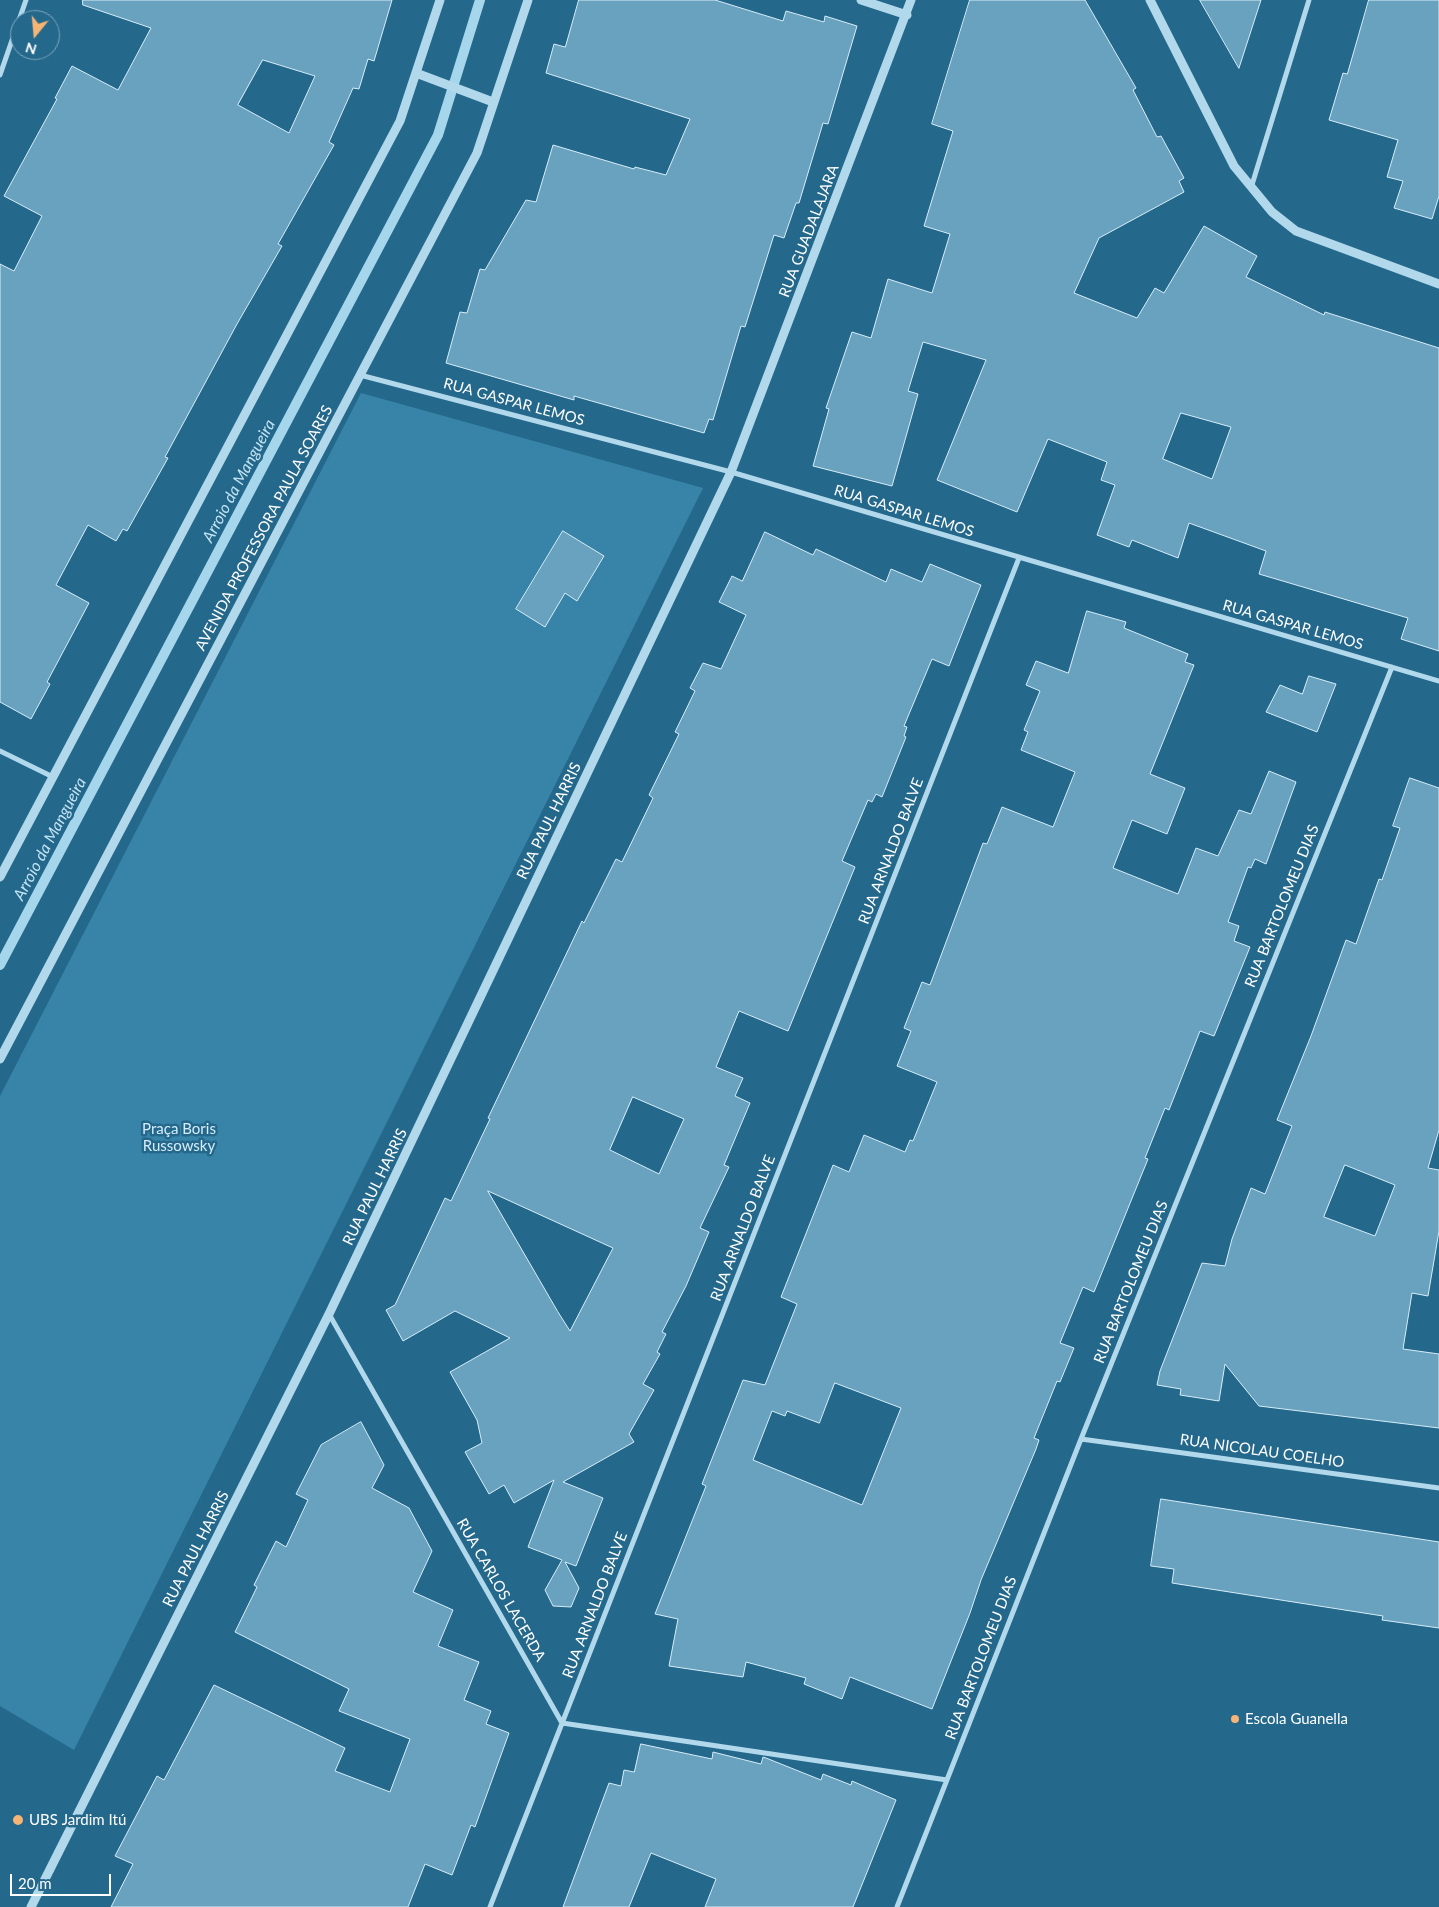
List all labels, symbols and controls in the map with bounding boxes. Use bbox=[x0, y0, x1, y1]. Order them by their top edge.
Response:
north arrow bbox=[10, 10, 60, 60]
text: N bbox=[23, 39, 38, 59]
street label: RUA GUADALAJARA bbox=[775, 162, 843, 300]
street label: RUA GASPAR LEMOS bbox=[441, 374, 587, 430]
street label: AVENIDA PROFESSORA PAULA SOARES bbox=[191, 402, 337, 654]
water label: Arroio da Mangueira bbox=[199, 416, 279, 546]
street label: RUA GASPAR LEMOS bbox=[832, 481, 976, 541]
street label: RUA GASPAR LEMOS bbox=[1221, 596, 1365, 654]
street label: RUA PAUL HARRIS bbox=[513, 760, 585, 882]
water label: Arroio da Mangueira bbox=[10, 774, 90, 904]
street label: RUA ARNALDO BALVE bbox=[855, 775, 927, 927]
street label: RUA BARTOLOMEU DIAS bbox=[1241, 822, 1323, 990]
park label: Praça Boris Russowsky bbox=[142, 1120, 216, 1155]
street label: RUA PAUL HARRIS bbox=[339, 1126, 411, 1248]
street label: RUA ARNALDO BALVE bbox=[707, 1152, 779, 1304]
street label: RUA BARTOLOMEU DIAS bbox=[1090, 1198, 1172, 1366]
street label: RUA NICOLAU COELHO bbox=[1179, 1431, 1345, 1471]
street label: RUA PAUL HARRIS bbox=[159, 1488, 233, 1610]
street label: RUA CARLOS LACERDA bbox=[453, 1515, 549, 1665]
street label: RUA ARNALDO BALVE bbox=[559, 1529, 631, 1681]
street label: RUA BARTOLOMEU DIAS bbox=[941, 1574, 1021, 1742]
place label: Escola Guanella bbox=[1245, 1710, 1348, 1728]
marker: Escola Guanella bbox=[1229, 1713, 1241, 1725]
place label: UBS Jardim Itú bbox=[29, 1811, 126, 1829]
marker: UBS Jardim Itú bbox=[11, 1813, 25, 1827]
scale bar bbox=[12, 1864, 114, 1896]
text: 20 m bbox=[18, 1874, 52, 1892]

